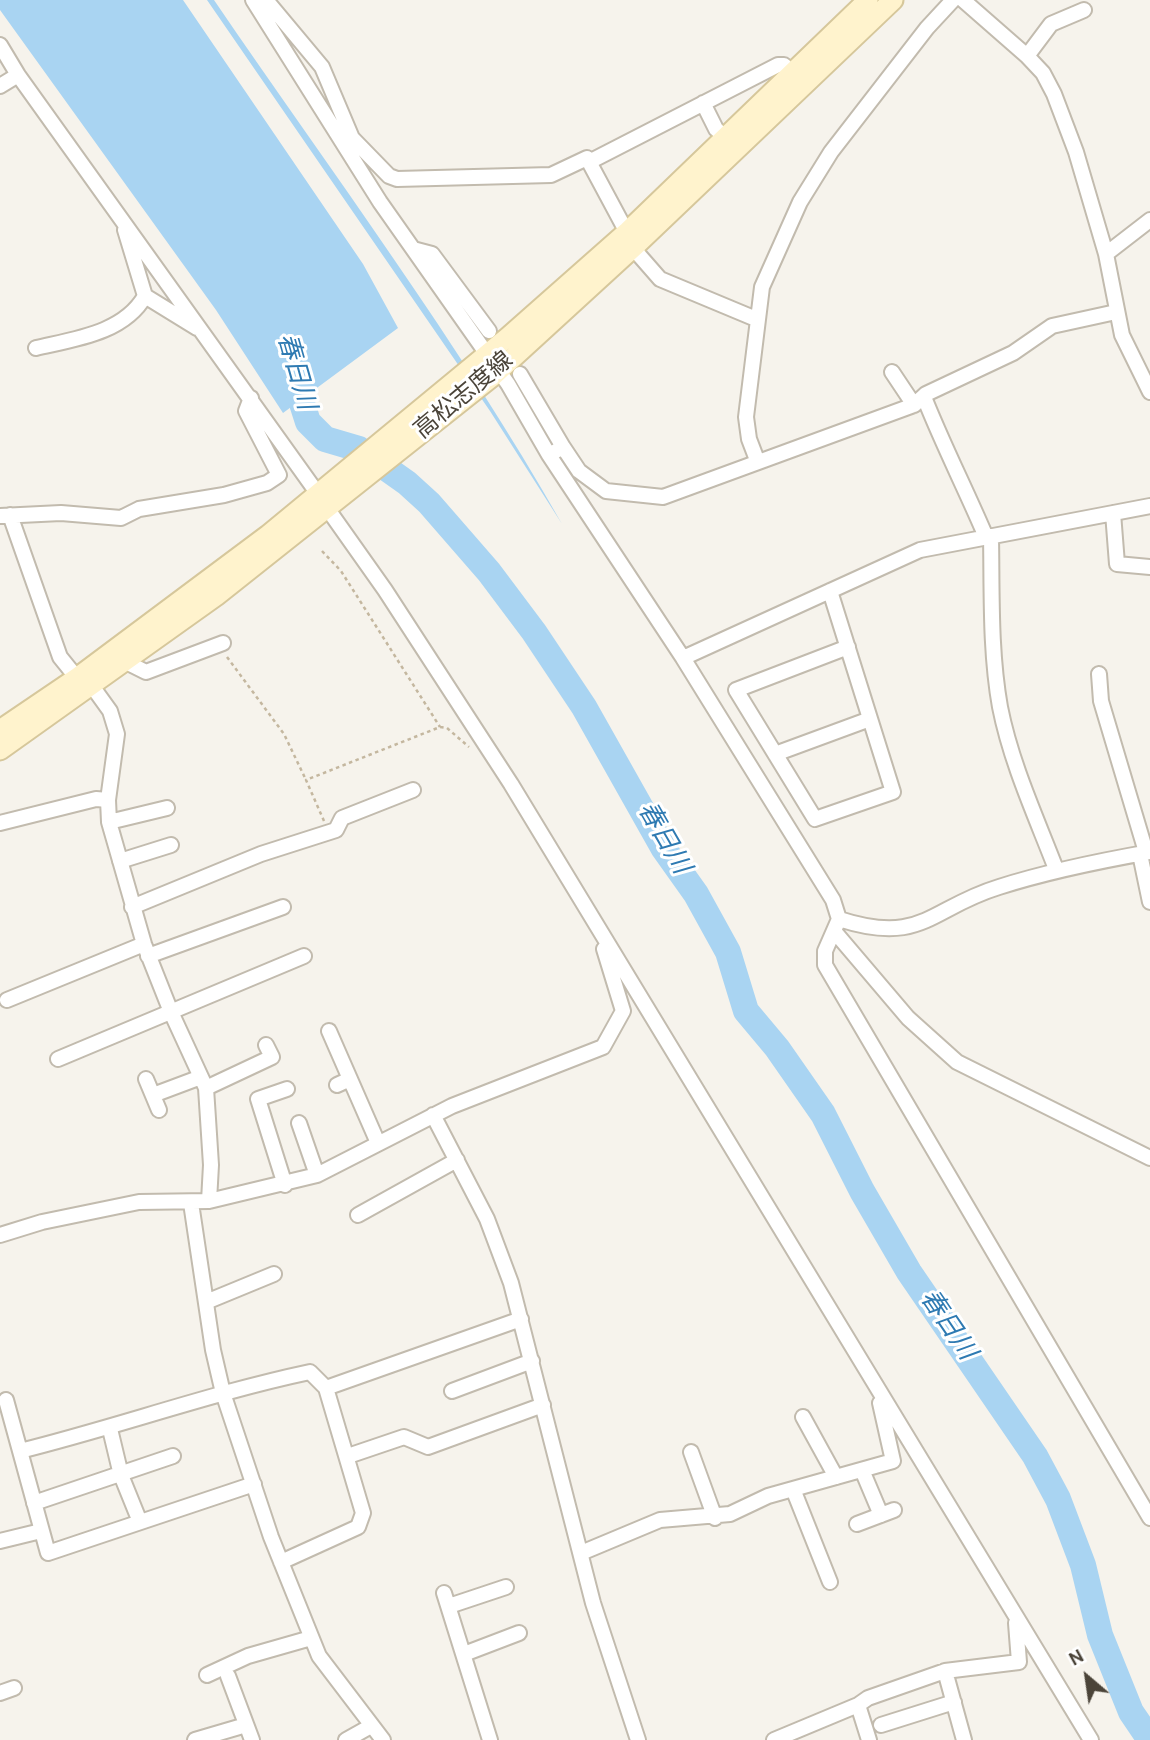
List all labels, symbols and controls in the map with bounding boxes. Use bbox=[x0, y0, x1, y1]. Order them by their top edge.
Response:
water label: 春日川 bbox=[268, 330, 320, 414]
street label: 高松志度線 bbox=[410, 347, 520, 447]
water label: 春日川 bbox=[629, 797, 695, 881]
water label: 春日川 bbox=[911, 1285, 981, 1367]
north arrow bbox=[1052, 1642, 1122, 1712]
text: N bbox=[1065, 1645, 1089, 1672]

